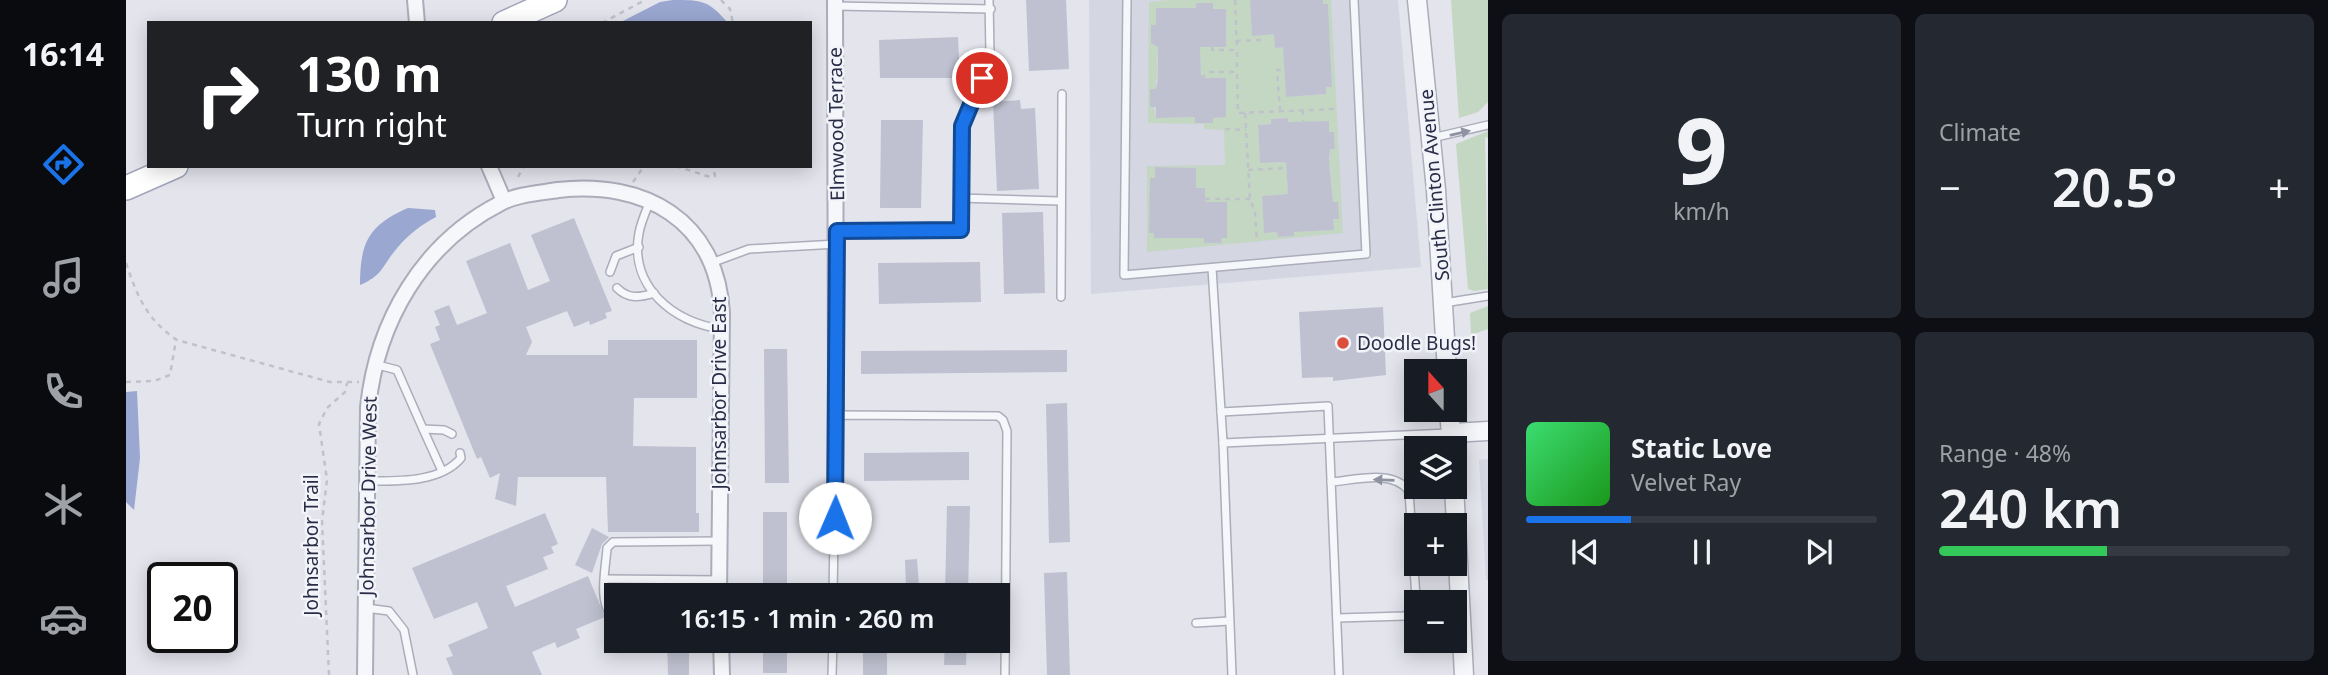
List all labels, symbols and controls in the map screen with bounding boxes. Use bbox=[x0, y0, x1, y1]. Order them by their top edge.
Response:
text: 16:14 bbox=[22, 32, 104, 75]
text: 130 m bbox=[297, 40, 442, 106]
street label: Elmwood Terrace bbox=[822, 47, 850, 201]
pin bbox=[952, 48, 1012, 108]
icon: right bbox=[182, 49, 273, 140]
icon: arrive bbox=[963, 59, 1001, 97]
text: 9 bbox=[1675, 87, 1728, 211]
street label: South Clinton Avenue bbox=[1413, 88, 1455, 282]
text: Turn right bbox=[297, 103, 447, 146]
text: Climate bbox=[1939, 116, 2021, 148]
one-way arrow bbox=[1449, 127, 1471, 138]
icon: directions bbox=[39, 140, 88, 189]
text: 20.5° bbox=[2052, 151, 2177, 222]
text: − bbox=[1939, 161, 1961, 213]
text: + bbox=[2268, 161, 2290, 213]
text: km/h bbox=[1673, 195, 1730, 227]
icon: music bbox=[39, 253, 88, 302]
street label: Johnsarbor Drive East bbox=[706, 296, 732, 491]
place label: Doodle Bugs! bbox=[1357, 330, 1476, 356]
marker: Doodle Bugs! bbox=[1335, 335, 1351, 351]
north arrow bbox=[1404, 359, 1466, 422]
map controls bbox=[1404, 359, 1467, 653]
icon: phone bbox=[39, 367, 88, 416]
street label: Johnsarbor Drive West bbox=[353, 396, 383, 598]
text: Static Love bbox=[1631, 430, 1772, 466]
button: layers bbox=[1404, 436, 1467, 499]
text: Range · 48% bbox=[1939, 437, 2071, 469]
text: Velvet Ray bbox=[1631, 466, 1741, 498]
text: 240 km bbox=[1939, 472, 2122, 543]
street label: Johnsarbor Trail bbox=[298, 474, 324, 618]
one-way arrow bbox=[1373, 474, 1395, 485]
icon: climate bbox=[39, 480, 88, 529]
position arrow bbox=[798, 481, 872, 555]
button: + bbox=[1404, 513, 1467, 576]
icon: previous bbox=[1566, 533, 1604, 571]
icon: pause bbox=[1683, 533, 1721, 571]
icon: next bbox=[1800, 533, 1838, 571]
speed limit sign: 20 bbox=[147, 562, 238, 653]
button: − bbox=[1404, 590, 1467, 653]
icon: car bbox=[39, 594, 88, 643]
text: 16:15 · 1 min · 260 m bbox=[680, 600, 934, 636]

